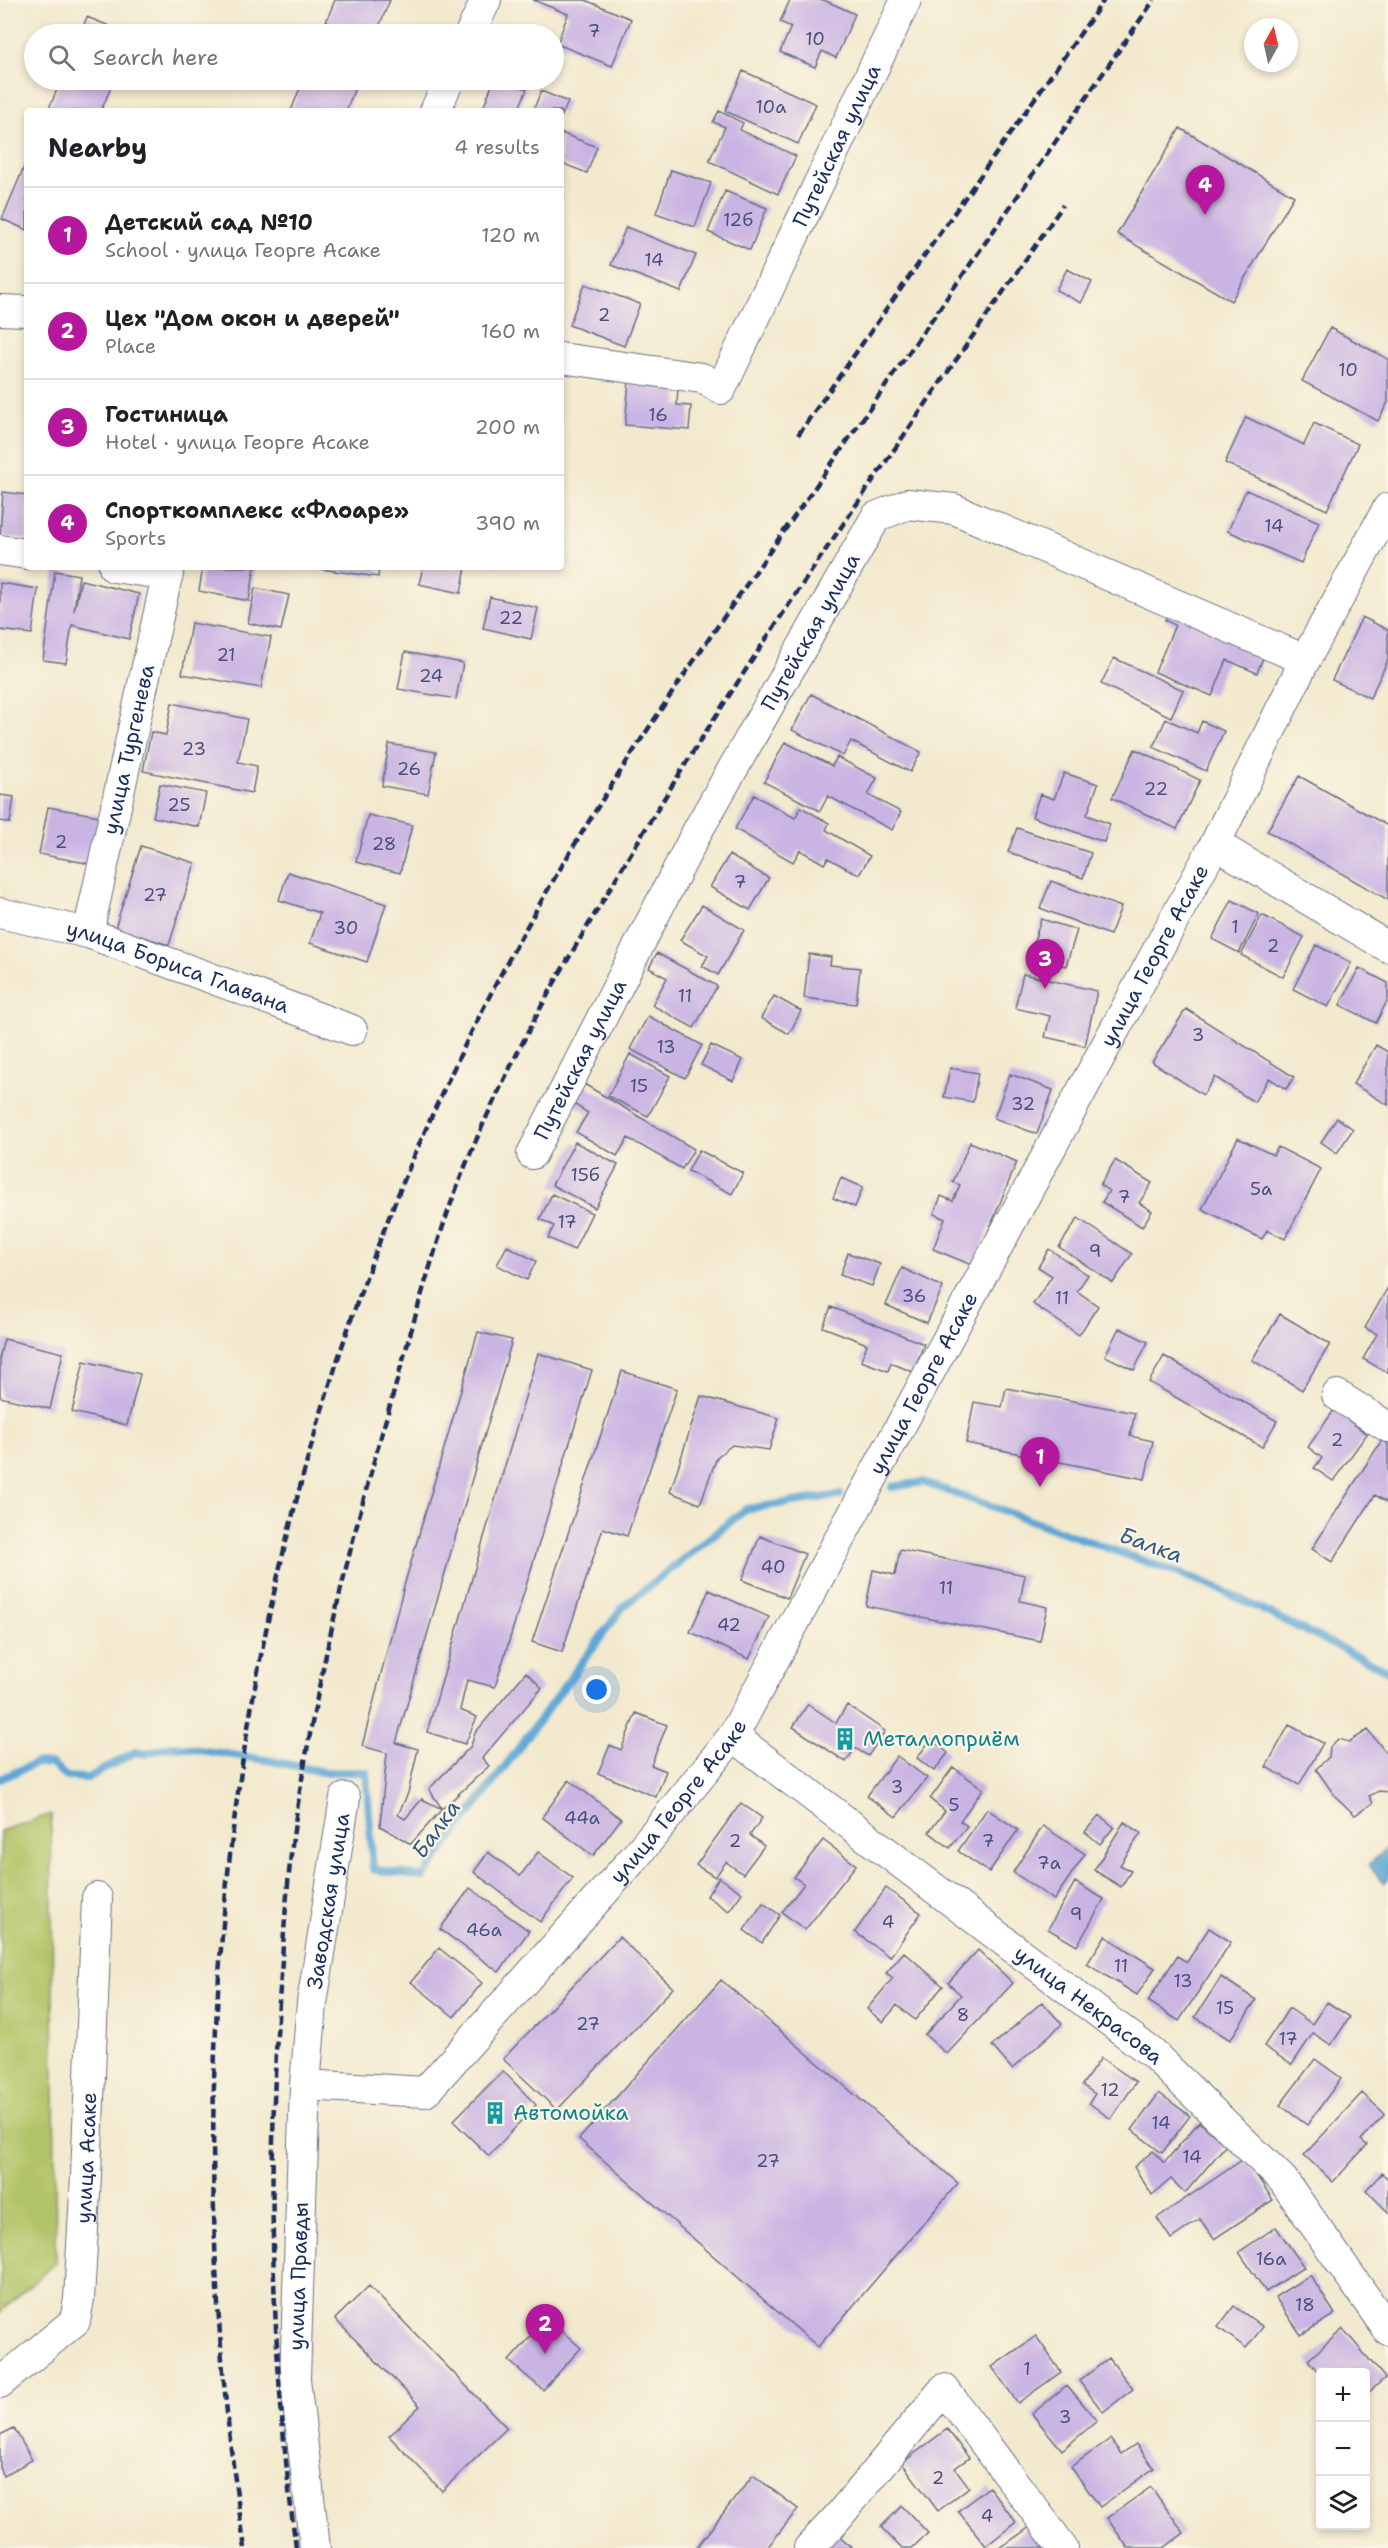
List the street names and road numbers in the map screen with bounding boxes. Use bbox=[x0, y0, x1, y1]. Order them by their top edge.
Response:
street label: Путейская улица bbox=[786, 60, 887, 231]
street label: Путейская улица bbox=[755, 548, 867, 716]
street label: улица Тургенева bbox=[96, 662, 161, 837]
street label: улица Георге Асаке bbox=[1094, 860, 1215, 1052]
street label: улица Бориса Главана bbox=[64, 915, 293, 1020]
street label: Путейская улица bbox=[528, 975, 633, 1145]
street label: улица Георге Асаке bbox=[863, 1287, 984, 1479]
street label: улица Георге Асаке bbox=[604, 1715, 753, 1890]
street label: Заводская улица bbox=[300, 1811, 356, 1991]
street label: улица Некрасова bbox=[1008, 1939, 1170, 2071]
street label: улица Асаке bbox=[69, 2092, 103, 2224]
street label: улица Правды bbox=[282, 2202, 315, 2351]

